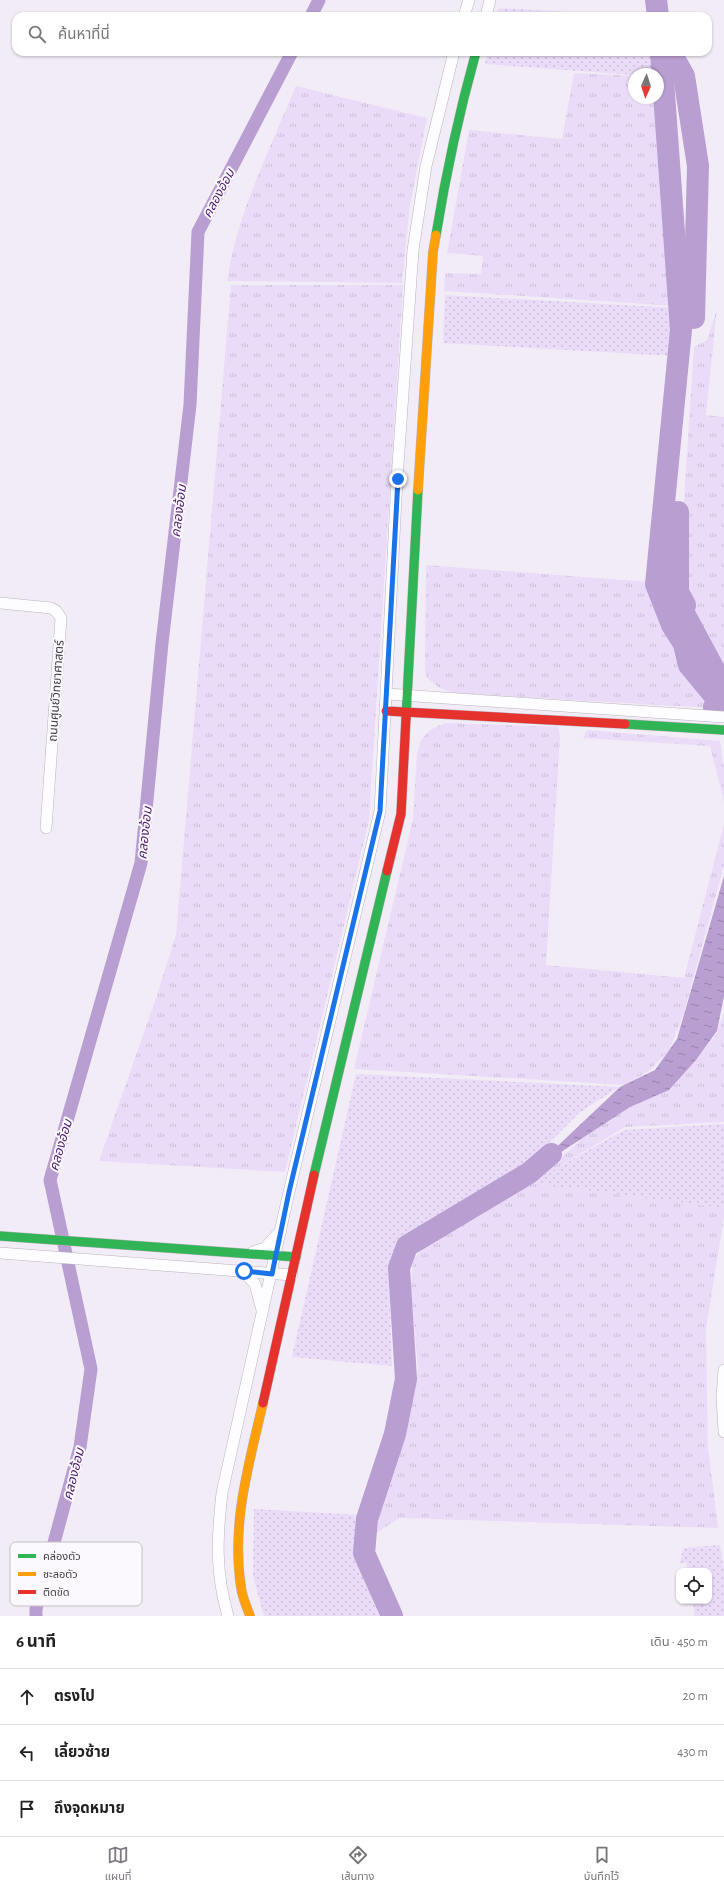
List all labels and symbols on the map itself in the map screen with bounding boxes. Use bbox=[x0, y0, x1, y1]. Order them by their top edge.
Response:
north arrow bbox=[628, 68, 664, 104]
water label: คลองอ้อม bbox=[200, 166, 238, 220]
route end bbox=[389, 470, 407, 488]
water label: คลองอ้อม bbox=[169, 483, 189, 538]
street label: ถนนศูนย์วิทยาศาสตร์ bbox=[46, 639, 67, 742]
water label: คลองอ้อม bbox=[135, 805, 155, 860]
water label: คลองอ้อม bbox=[47, 1117, 75, 1173]
route start bbox=[235, 1262, 253, 1280]
water label: คลองอ้อม bbox=[61, 1446, 87, 1502]
legend bbox=[10, 1542, 142, 1606]
text: คล่องตัว bbox=[43, 1550, 81, 1562]
text: ชะลอตัว bbox=[43, 1569, 78, 1580]
text: ติดขัด bbox=[43, 1587, 70, 1598]

